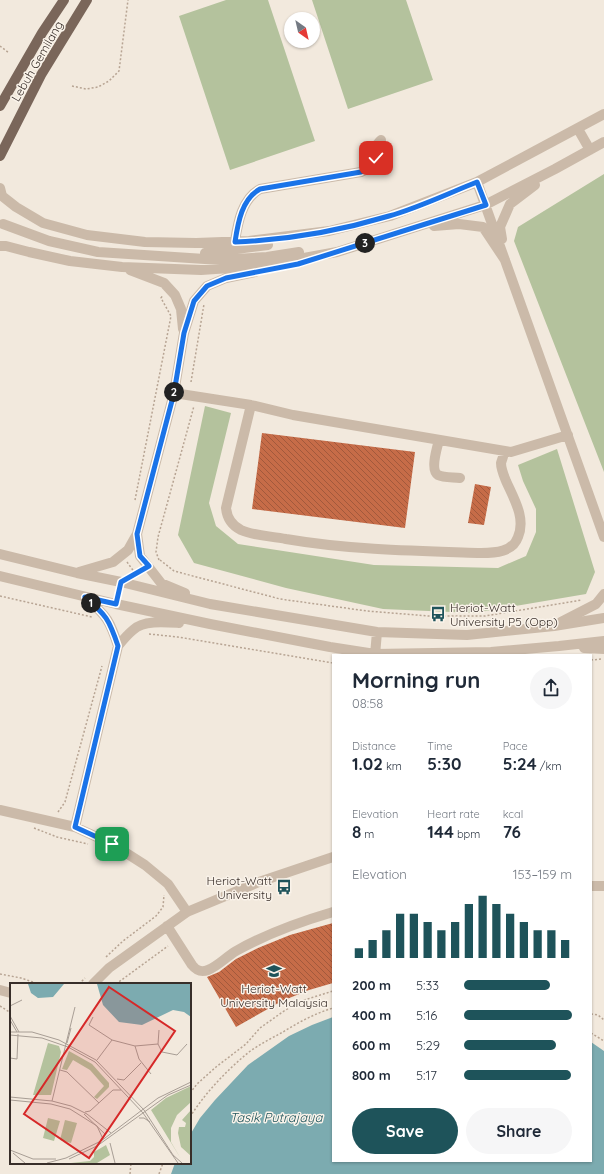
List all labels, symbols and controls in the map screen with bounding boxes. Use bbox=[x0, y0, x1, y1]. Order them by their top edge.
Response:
north arrow bbox=[284, 12, 320, 48]
map controls bbox=[284, 12, 320, 48]
street label: Lebuh Gemilang bbox=[8, 18, 66, 104]
pin bbox=[359, 141, 393, 175]
icon: check bbox=[365, 147, 387, 169]
pin: 3 bbox=[355, 233, 375, 253]
text: 3 bbox=[362, 236, 368, 250]
pin: 2 bbox=[164, 382, 184, 402]
text: 2 bbox=[171, 385, 177, 399]
pin: 1 bbox=[81, 593, 101, 613]
text: 1 bbox=[89, 596, 93, 610]
place label: Heriot-Watt University P5 (Opp) bbox=[450, 600, 558, 629]
bus stop icon: Heriot-Watt University P5 (Opp) bbox=[429, 605, 447, 623]
text: Morning run bbox=[352, 666, 480, 694]
button: share bbox=[530, 667, 572, 709]
text: 08:58 bbox=[352, 695, 383, 711]
text: Distance bbox=[352, 739, 396, 753]
text: Time bbox=[427, 739, 453, 753]
text: Pace bbox=[503, 739, 528, 753]
text: 1.02 bbox=[352, 753, 383, 774]
text: 5:30 bbox=[427, 753, 461, 774]
text: 5:24 bbox=[503, 753, 537, 774]
text: km bbox=[383, 759, 402, 773]
text: /km bbox=[537, 759, 561, 773]
text: Elevation bbox=[352, 807, 398, 821]
text: Heart rate bbox=[427, 807, 480, 821]
text: kcal bbox=[503, 807, 523, 821]
text: 8 bbox=[352, 821, 361, 842]
text: 144 bbox=[427, 821, 454, 842]
text: 76 bbox=[503, 821, 521, 842]
pin bbox=[95, 827, 129, 861]
text: m bbox=[361, 827, 374, 841]
text: bpm bbox=[454, 827, 480, 841]
icon: arrive bbox=[101, 833, 123, 855]
text: Elevation bbox=[352, 866, 407, 882]
text: 153–159 m bbox=[513, 866, 572, 882]
place label: Heriot-Watt University bbox=[207, 873, 272, 902]
bus stop icon: Heriot-Watt University bbox=[275, 878, 293, 896]
school or university icon: Heriot-Watt University Malaysia bbox=[265, 962, 283, 980]
text: 200 m bbox=[352, 977, 391, 993]
text: 5:33 bbox=[416, 977, 439, 993]
place label: Heriot-Watt University Malaysia bbox=[220, 981, 328, 1010]
inset map bbox=[10, 983, 191, 1164]
text: 400 m bbox=[352, 1007, 391, 1023]
text: 5:16 bbox=[416, 1007, 437, 1023]
text: 600 m bbox=[352, 1037, 391, 1053]
text: 5:29 bbox=[416, 1037, 440, 1053]
text: 800 m bbox=[352, 1067, 391, 1083]
text: 5:17 bbox=[416, 1067, 437, 1083]
button: Save bbox=[352, 1108, 458, 1154]
button: Share bbox=[466, 1108, 572, 1154]
water label: Tasik Putrajaya bbox=[230, 1109, 323, 1125]

